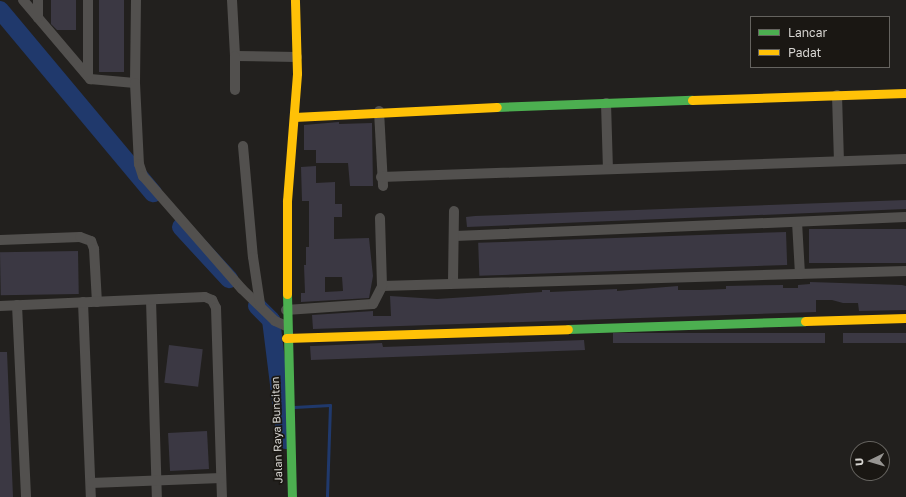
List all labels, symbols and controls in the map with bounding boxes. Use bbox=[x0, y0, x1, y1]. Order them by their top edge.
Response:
legend bbox=[750, 16, 890, 68]
text: Lancar bbox=[788, 25, 827, 40]
text: Padat bbox=[788, 45, 821, 60]
street label: Jalan Raya Buncitan bbox=[269, 376, 285, 484]
north arrow bbox=[850, 441, 890, 481]
text: U bbox=[852, 457, 865, 467]

